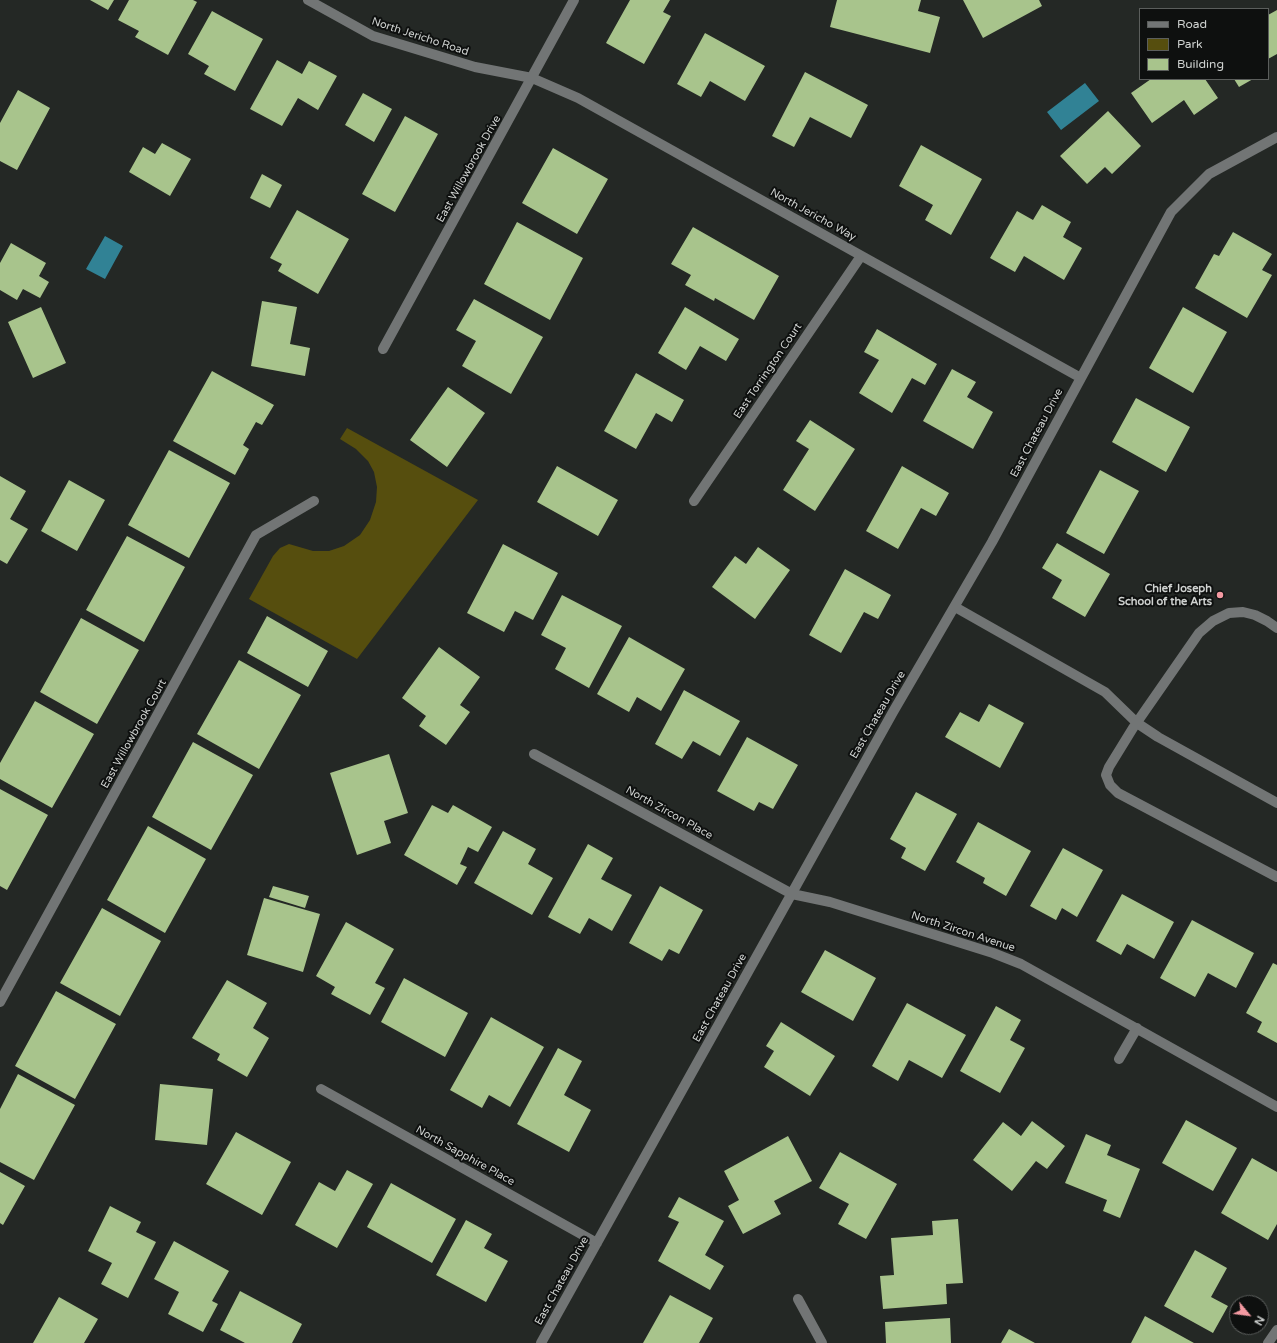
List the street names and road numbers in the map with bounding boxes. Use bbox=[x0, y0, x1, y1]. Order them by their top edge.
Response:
street label: North Jericho Road bbox=[370, 15, 470, 59]
street label: East Willowbrook Drive bbox=[434, 113, 504, 225]
street label: North Jericho Way bbox=[768, 186, 858, 244]
street label: East Torrington Court bbox=[731, 321, 805, 421]
street label: East Chateau Drive bbox=[1008, 386, 1066, 480]
street label: East Chateau Drive bbox=[848, 669, 908, 761]
street label: East Willowbrook Court bbox=[99, 677, 169, 791]
street label: North Zircon Place bbox=[623, 784, 715, 842]
street label: North Zircon Avenue bbox=[909, 909, 1017, 955]
street label: East Chateau Drive bbox=[690, 952, 750, 1044]
street label: North Sapphire Place bbox=[413, 1123, 517, 1189]
street label: East Chateau Drive bbox=[532, 1235, 592, 1327]

